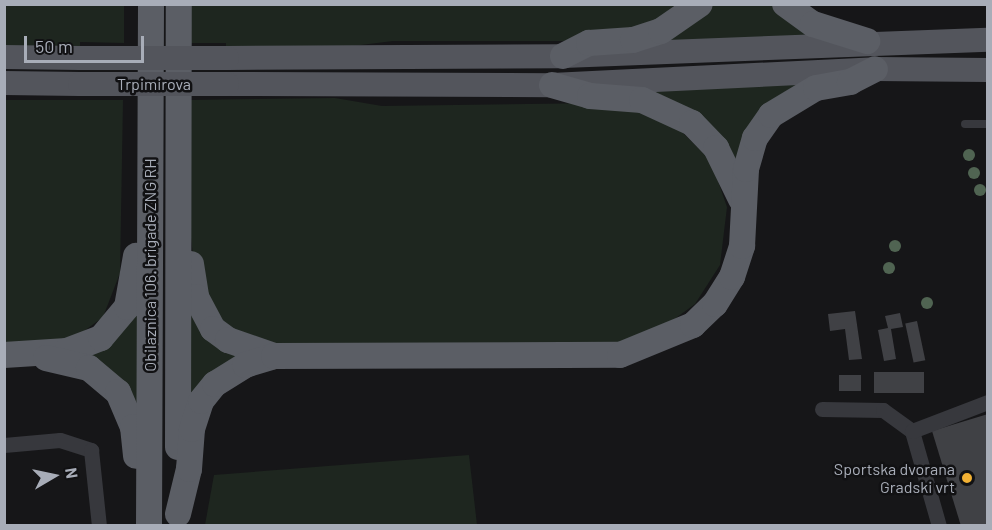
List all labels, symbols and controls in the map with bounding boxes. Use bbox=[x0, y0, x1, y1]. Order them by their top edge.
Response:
scale bar bbox=[27, 24, 147, 62]
text: 50 m bbox=[35, 35, 73, 57]
street label: Trpimirova bbox=[117, 74, 191, 94]
street label: Obilaznica 106. brigade ZNG RH bbox=[140, 158, 160, 372]
north arrow bbox=[24, 446, 84, 506]
place label: Sportska dvorana Gradski vrt bbox=[834, 459, 955, 497]
text: N bbox=[62, 466, 82, 480]
marker: Sportska dvorana Gradski vrt bbox=[960, 471, 974, 485]

